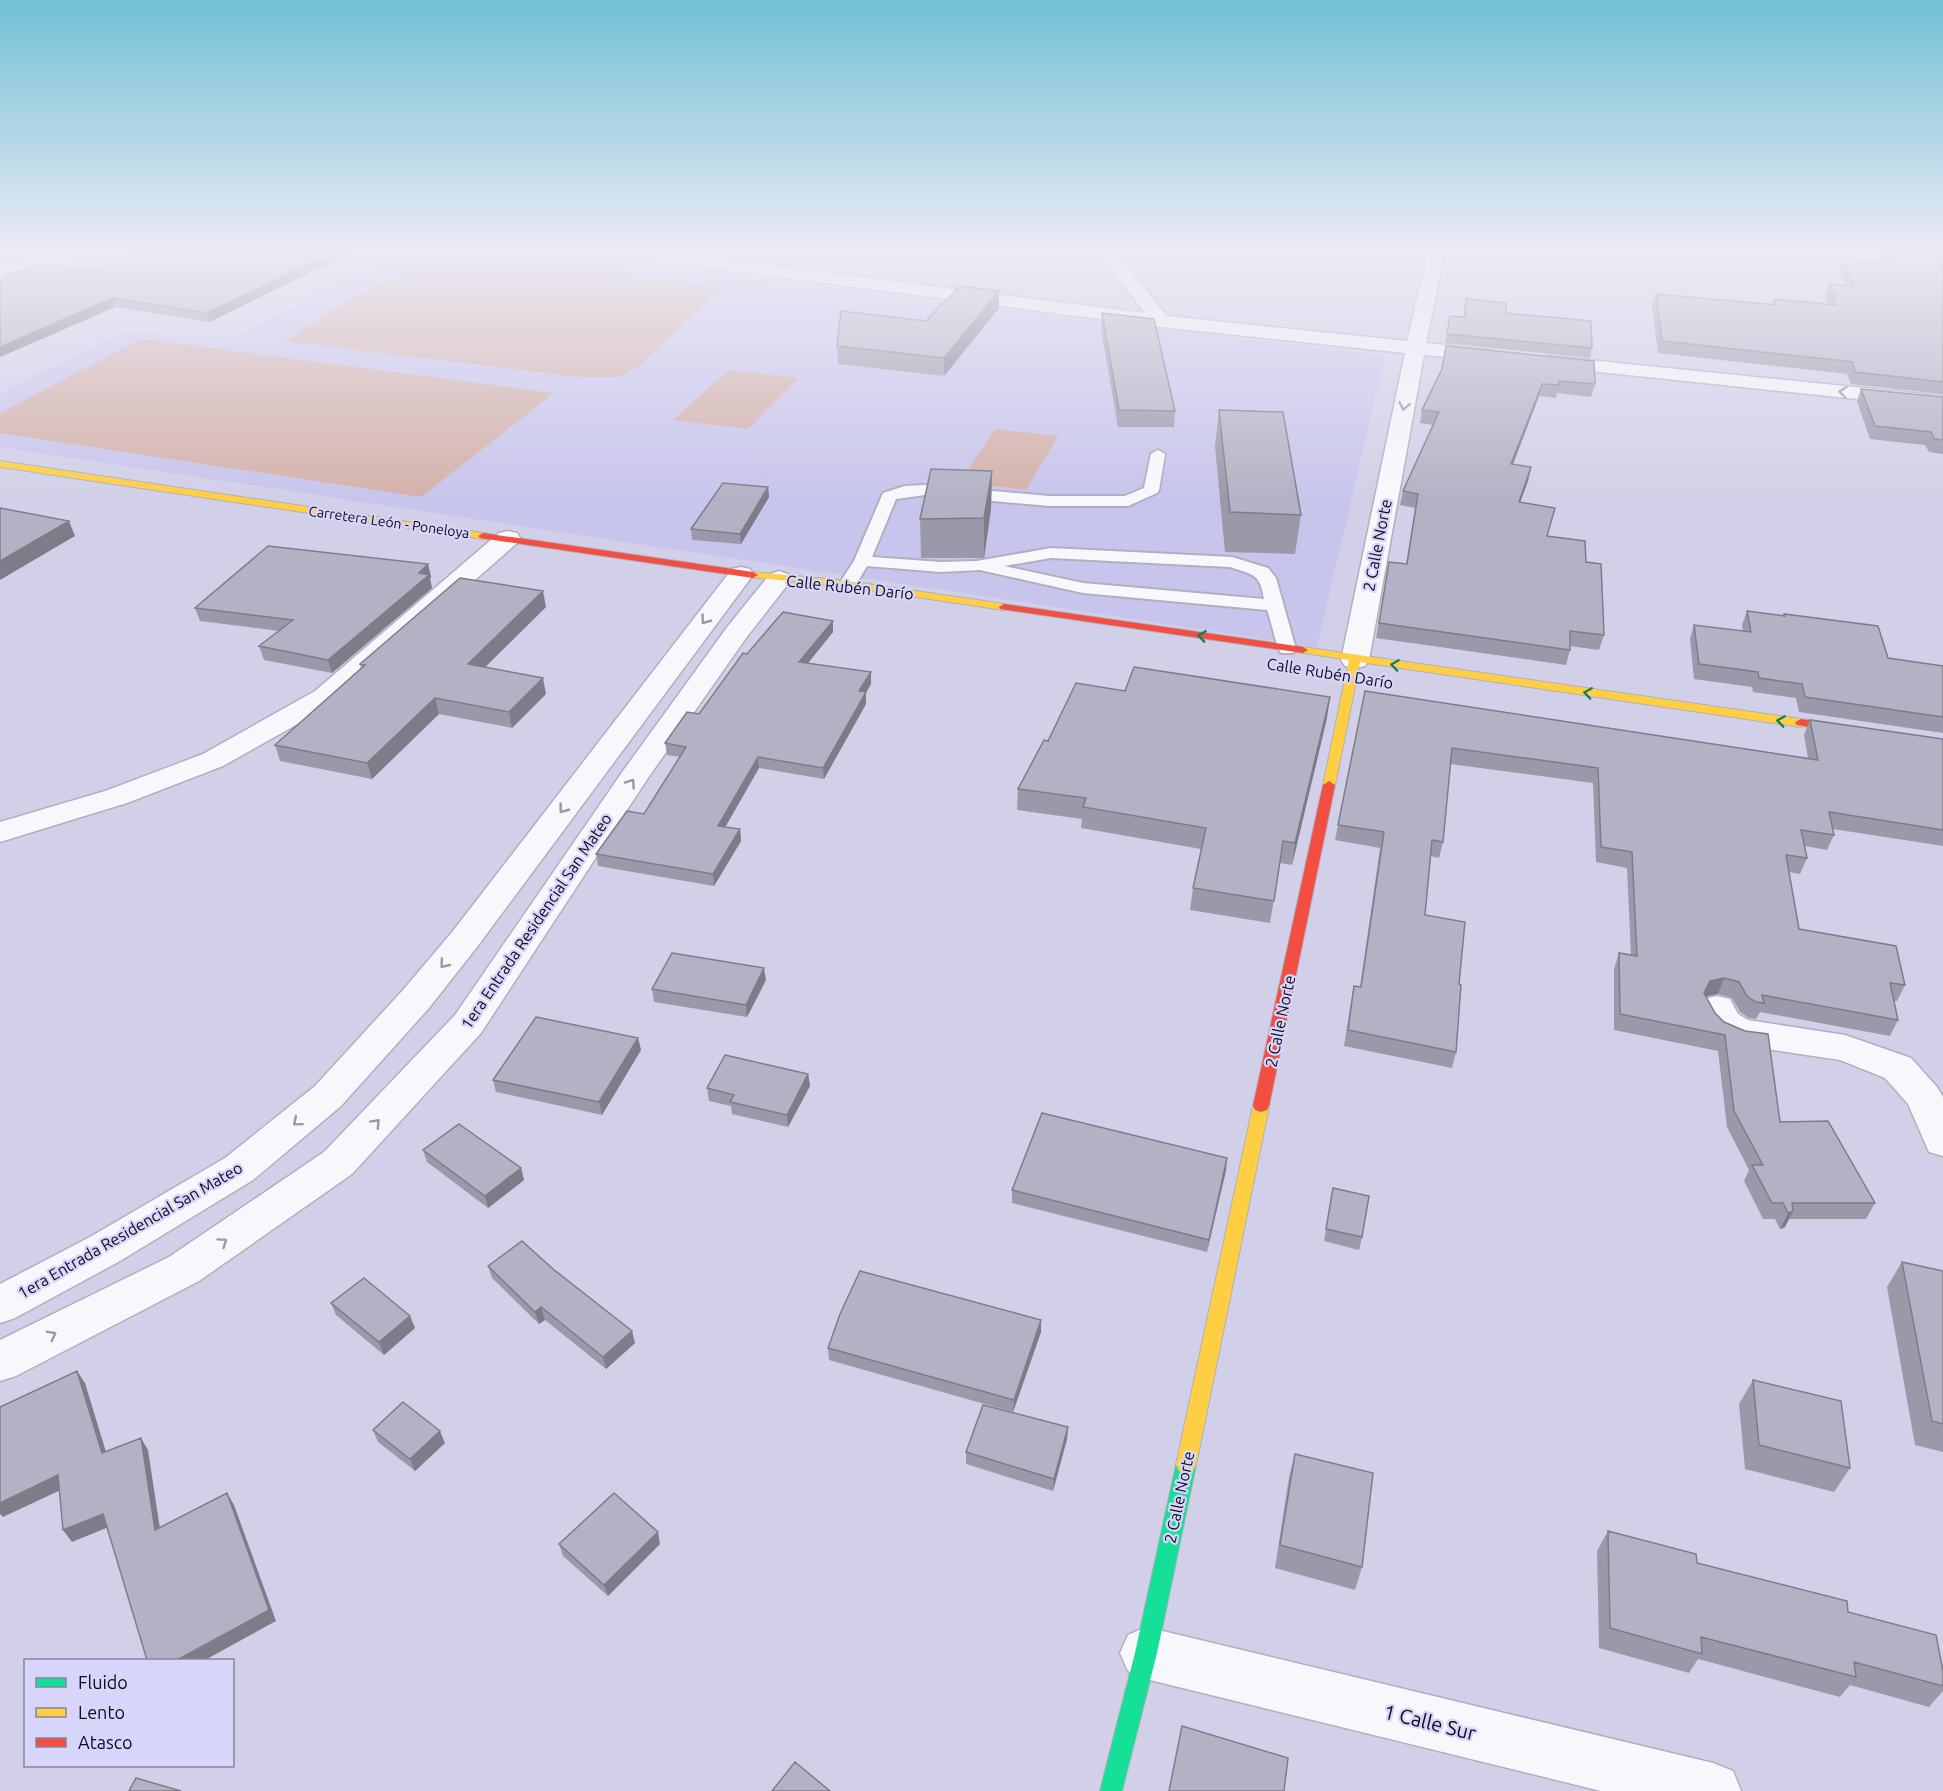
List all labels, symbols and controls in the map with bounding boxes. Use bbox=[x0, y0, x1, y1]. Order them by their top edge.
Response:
one-way arrow bbox=[1838, 386, 1848, 399]
one-way arrow bbox=[1398, 401, 1411, 411]
street label: 2 Calle Norte bbox=[1359, 497, 1395, 593]
street label: Carretera León - Poneloya bbox=[307, 503, 471, 541]
street label: Calle Rubén Darío bbox=[785, 571, 915, 603]
one-way arrow bbox=[702, 614, 713, 625]
one-way arrow bbox=[1198, 631, 1207, 643]
street label: Calle Rubén Darío bbox=[1265, 654, 1395, 692]
one-way arrow bbox=[1391, 660, 1400, 672]
one-way arrow bbox=[1584, 688, 1593, 700]
one-way arrow bbox=[1777, 715, 1786, 727]
one-way arrow bbox=[624, 778, 635, 789]
one-way arrow bbox=[559, 803, 570, 814]
street label: 1era Entrada Residencial San Mateo bbox=[457, 810, 615, 1032]
one-way arrow bbox=[441, 958, 452, 969]
street label: 2 Calle Norte bbox=[1261, 973, 1299, 1069]
one-way arrow bbox=[293, 1114, 304, 1125]
one-way arrow bbox=[369, 1119, 380, 1129]
street label: 1era Entrada Residencial San Mateo bbox=[15, 1158, 245, 1302]
one-way arrow bbox=[217, 1238, 228, 1249]
one-way arrow bbox=[46, 1331, 57, 1343]
street label: 2 Calle Norte bbox=[1160, 1449, 1198, 1545]
legend bbox=[24, 1659, 234, 1767]
text: Fluido bbox=[78, 1672, 128, 1692]
street label: 1 Calle Sur bbox=[1382, 1699, 1479, 1745]
text: Lento bbox=[78, 1702, 125, 1722]
text: Atasco bbox=[78, 1732, 133, 1752]

